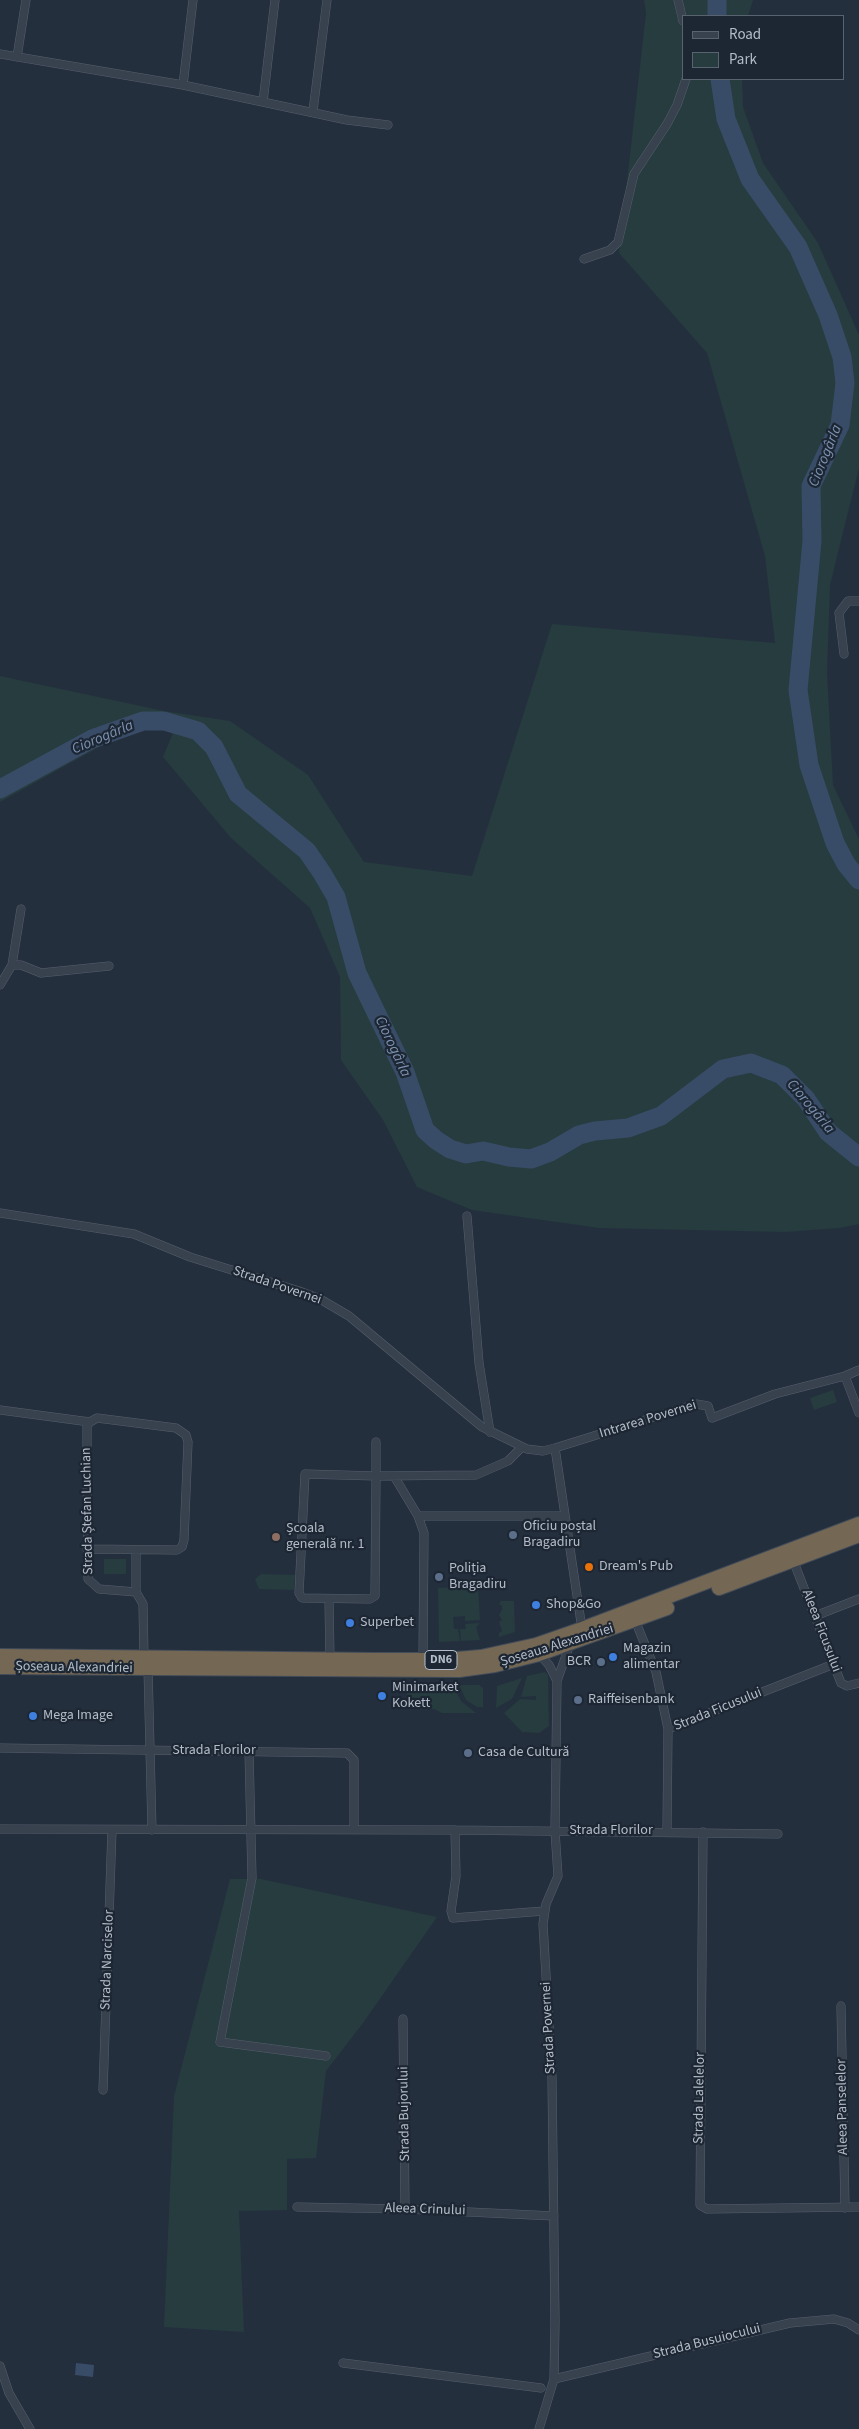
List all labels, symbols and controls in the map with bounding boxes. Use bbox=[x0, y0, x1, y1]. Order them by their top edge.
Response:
legend bbox=[682, 15, 844, 80]
text: Road bbox=[729, 24, 761, 45]
text: Park bbox=[729, 49, 757, 70]
water label: Ciorogârla bbox=[805, 422, 847, 490]
water label: Ciorogârla bbox=[70, 717, 136, 759]
water label: Ciorogârla bbox=[370, 1014, 414, 1080]
water label: Ciorogârla bbox=[782, 1076, 838, 1138]
street label: Strada Povernei bbox=[231, 1263, 323, 1309]
street label: Intrarea Povernei bbox=[598, 1397, 698, 1443]
street label: Strada Ștefan Luchian bbox=[78, 1447, 98, 1575]
place label: Oficiu poștal Bragadiru bbox=[523, 1519, 596, 1551]
place label: Școala generală nr. 1 bbox=[286, 1521, 364, 1554]
marker: Oficiu poștal Bragadiru bbox=[507, 1529, 519, 1541]
marker: Școala generală nr. 1 bbox=[270, 1531, 282, 1543]
place label: Dream's Pub bbox=[599, 1559, 673, 1575]
place label: Poliția Bragadiru bbox=[449, 1561, 506, 1594]
marker: Dream's Pub bbox=[583, 1561, 595, 1573]
marker: Poliția Bragadiru bbox=[433, 1571, 445, 1583]
street label: Aleea Ficusului bbox=[798, 1587, 844, 1675]
place label: Shop&Go bbox=[546, 1597, 601, 1613]
marker: Shop&Go bbox=[530, 1599, 542, 1611]
place label: Superbet bbox=[360, 1615, 414, 1631]
marker: Superbet bbox=[344, 1617, 356, 1629]
street label: Șoseaua Alexandriei bbox=[498, 1621, 616, 1671]
place label: Magazin alimentar bbox=[623, 1641, 680, 1674]
road number: DN6 bbox=[425, 1650, 457, 1670]
marker: Magazin alimentar bbox=[607, 1651, 619, 1663]
place label: BCR bbox=[567, 1654, 591, 1670]
marker: BCR bbox=[595, 1656, 607, 1668]
street label: Șoseaua Alexandriei bbox=[15, 1659, 133, 1677]
place label: Minimarket Kokett bbox=[392, 1680, 458, 1712]
street label: Strada Ficusului bbox=[671, 1685, 765, 1735]
marker: Minimarket Kokett bbox=[376, 1690, 388, 1702]
place label: Raiffeisenbank bbox=[588, 1692, 674, 1708]
marker: Raiffeisenbank bbox=[572, 1694, 584, 1706]
place label: Mega Image bbox=[43, 1708, 113, 1724]
marker: Mega Image bbox=[27, 1710, 39, 1722]
street label: Strada Florilor bbox=[172, 1743, 256, 1759]
place label: Casa de Cultură bbox=[478, 1745, 569, 1761]
marker: Casa de Cultură bbox=[462, 1747, 474, 1759]
street label: Strada Florilor bbox=[569, 1823, 653, 1839]
street label: Strada Narciselor bbox=[98, 1909, 118, 2011]
street label: Strada Povernei bbox=[538, 1981, 560, 2075]
street label: Strada Lalelelor bbox=[691, 2052, 709, 2144]
street label: Aleea Panselelor bbox=[834, 2059, 852, 2155]
street label: Strada Bujorului bbox=[396, 2066, 414, 2162]
street label: Aleea Crinului bbox=[384, 2200, 466, 2220]
street label: Strada Busuiocului bbox=[652, 2321, 762, 2363]

